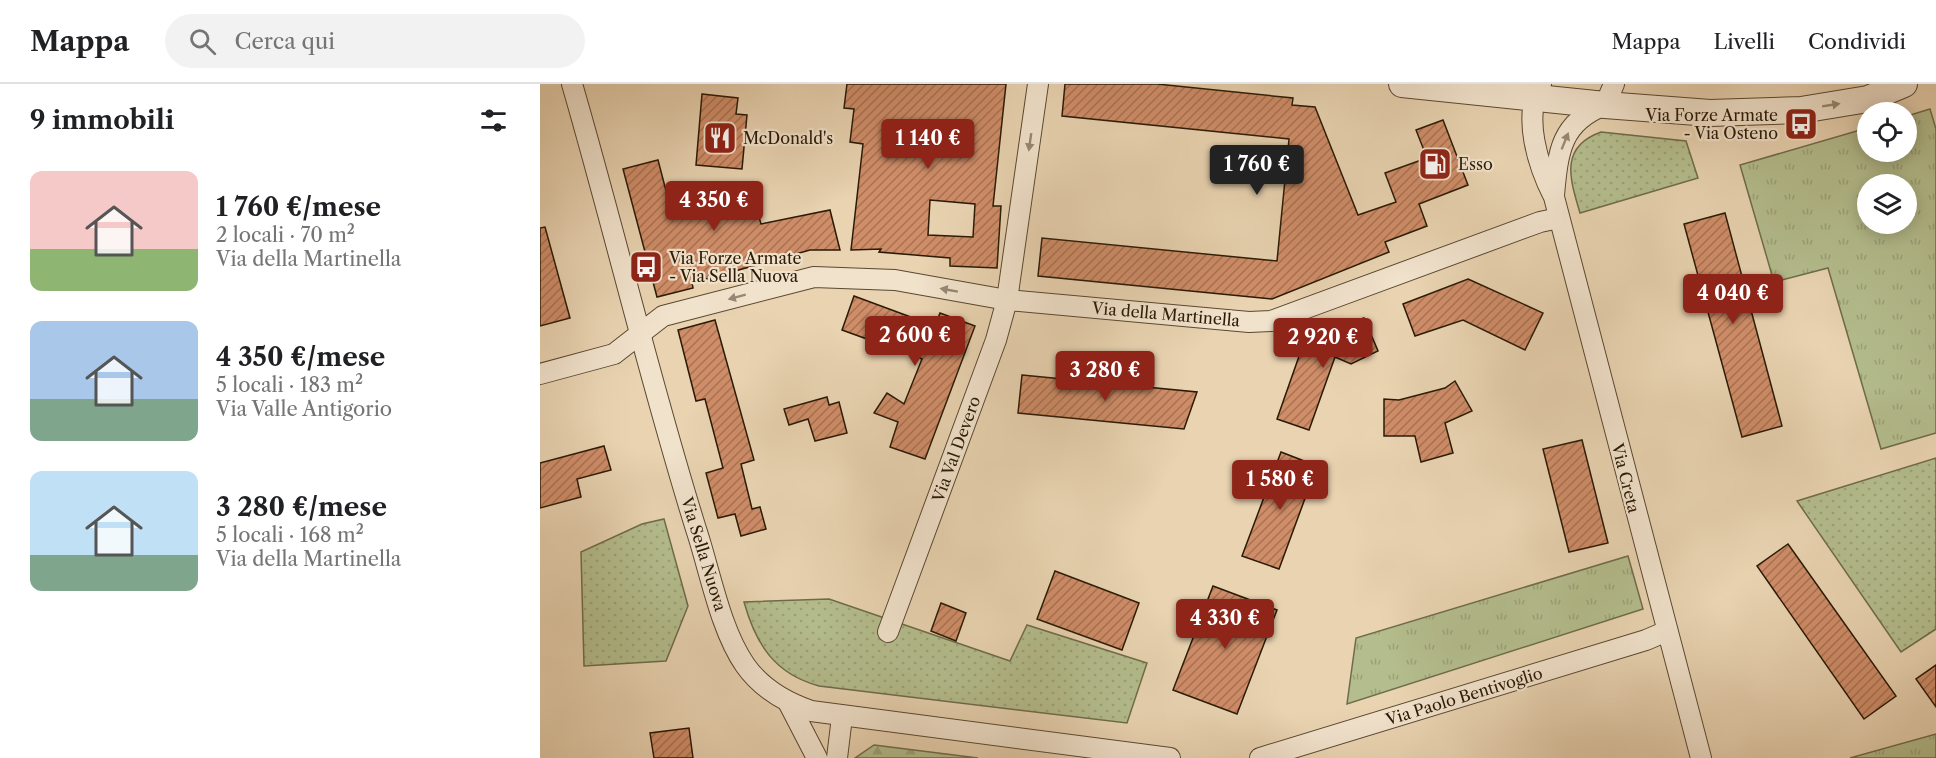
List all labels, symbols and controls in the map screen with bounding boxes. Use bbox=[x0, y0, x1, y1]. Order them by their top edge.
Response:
search box bbox=[165, 14, 585, 68]
text: Mappa bbox=[30, 24, 129, 58]
icon: search bbox=[186, 25, 219, 58]
text: Cerca qui bbox=[234, 28, 335, 55]
text: Mappa bbox=[1611, 29, 1681, 54]
text: Livelli bbox=[1714, 29, 1775, 54]
text: Condividi bbox=[1808, 29, 1906, 54]
one-way arrow bbox=[1822, 100, 1841, 109]
map controls bbox=[1857, 102, 1917, 234]
button: locate bbox=[1857, 102, 1917, 162]
text: 9 immobili bbox=[30, 104, 174, 136]
icon: filters bbox=[477, 104, 510, 137]
place label: Via Forze Armate - Via Osteno bbox=[1644, 105, 1778, 143]
bus stop icon: Via Forze Armate - Via Osteno bbox=[1783, 106, 1819, 142]
pin: 1 140 € bbox=[873, 119, 983, 170]
restaurant icon: McDonald's bbox=[702, 120, 738, 156]
text: 1 140 € bbox=[895, 126, 961, 150]
place label: McDonald's bbox=[743, 128, 833, 148]
one-way arrow bbox=[1560, 132, 1570, 150]
one-way arrow bbox=[1025, 133, 1034, 152]
pin: 1 760 € bbox=[1202, 145, 1312, 196]
fuel station icon: Esso bbox=[1417, 146, 1453, 182]
text: 1 760 € bbox=[1224, 152, 1290, 176]
place label: Esso bbox=[1458, 154, 1493, 174]
button: layers bbox=[1857, 174, 1917, 234]
pin: 4 350 € bbox=[659, 181, 769, 232]
text: 4 350 € bbox=[679, 188, 749, 212]
text: 1 760 €/mese bbox=[216, 191, 381, 223]
icon: home bbox=[78, 195, 150, 267]
text: 2 locali · 70 m² bbox=[216, 223, 355, 247]
text: Via della Martinella bbox=[216, 247, 401, 271]
place label: Via Forze Armate - Via Sella Nuova bbox=[668, 248, 802, 286]
bus stop icon: Via Forze Armate - Via Sella Nuova bbox=[628, 249, 664, 285]
pin: 4 040 € bbox=[1678, 274, 1788, 325]
text: 4 040 € bbox=[1697, 281, 1769, 305]
one-way arrow bbox=[940, 285, 959, 294]
one-way arrow bbox=[728, 293, 746, 302]
street label: Via della Martinella bbox=[1090, 297, 1241, 330]
pin: 2 600 € bbox=[860, 316, 970, 367]
pin: 2 920 € bbox=[1268, 318, 1378, 369]
text: 2 600 € bbox=[879, 323, 951, 347]
text: 2 920 € bbox=[1287, 325, 1359, 349]
text: 4 350 €/mese bbox=[216, 341, 385, 373]
icon: home bbox=[78, 345, 150, 417]
pin: 3 280 € bbox=[1050, 351, 1160, 402]
text: 3 280 € bbox=[1070, 358, 1140, 382]
text: 5 locali · 183 m² bbox=[216, 373, 363, 397]
street label: Via Val Devero bbox=[927, 393, 984, 506]
text: Via Valle Antigorio bbox=[216, 397, 392, 421]
street label: Via Creta bbox=[1607, 440, 1644, 515]
pin: 1 580 € bbox=[1225, 460, 1335, 511]
text: 1 580 € bbox=[1246, 467, 1314, 491]
text: 3 280 €/mese bbox=[216, 491, 387, 523]
street label: Via Sella Nuova bbox=[677, 494, 731, 614]
icon: home bbox=[78, 495, 150, 567]
text: 5 locali · 168 m² bbox=[216, 523, 364, 547]
text: Via della Martinella bbox=[216, 547, 401, 571]
pin: 4 330 € bbox=[1170, 599, 1280, 650]
text: 4 330 € bbox=[1190, 606, 1260, 630]
street label: Via Paolo Bentivoglio bbox=[1382, 663, 1545, 730]

